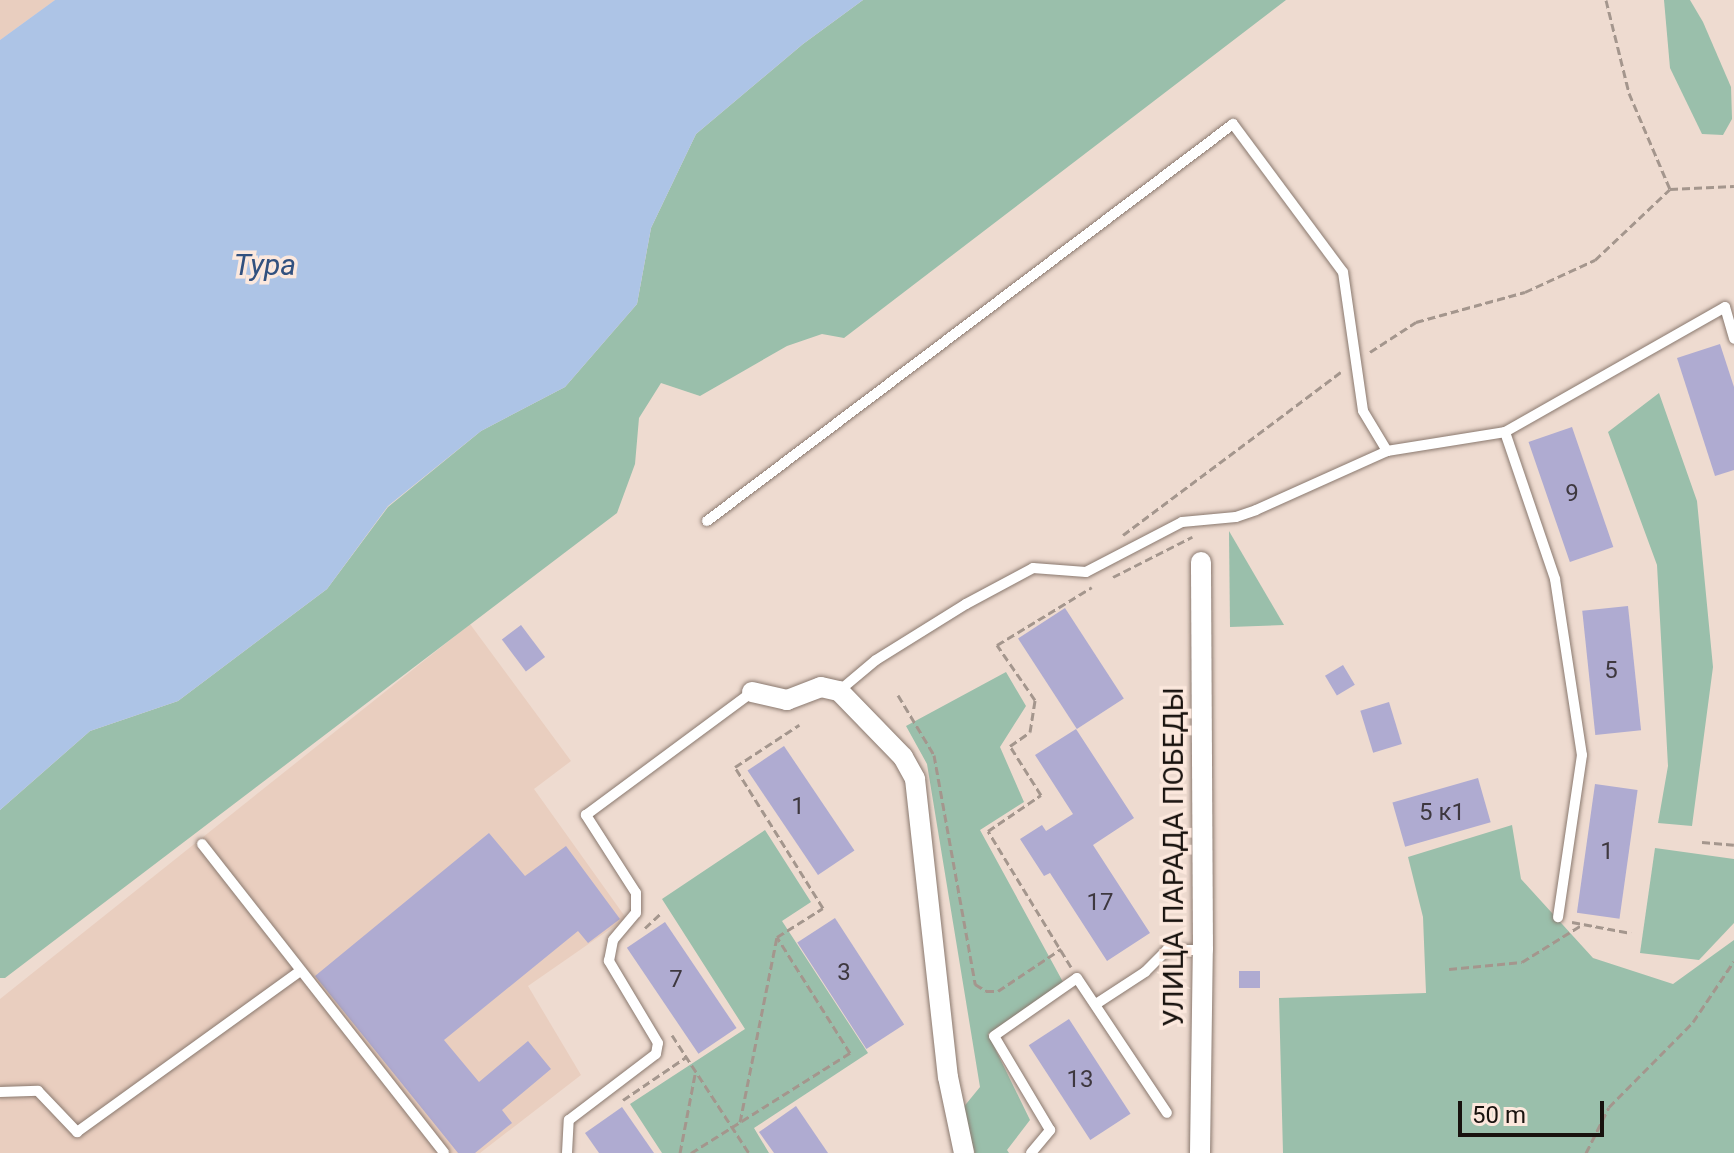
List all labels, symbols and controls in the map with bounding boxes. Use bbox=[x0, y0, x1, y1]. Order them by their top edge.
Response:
water label: Тура bbox=[234, 247, 296, 283]
house number: 9 bbox=[1565, 480, 1579, 508]
house number: 5 bbox=[1604, 657, 1618, 685]
street label: УЛИЦА ПАРАДА ПОБЕДЫ bbox=[1157, 687, 1191, 1027]
house number: 1 bbox=[791, 793, 805, 821]
house number: 5 к1 bbox=[1419, 799, 1465, 827]
house number: 1 bbox=[1600, 838, 1614, 866]
house number: 17 bbox=[1087, 889, 1113, 917]
house number: 3 bbox=[837, 959, 851, 987]
house number: 7 bbox=[669, 966, 683, 994]
house number: 13 bbox=[1067, 1066, 1093, 1094]
scale bar bbox=[1462, 1085, 1608, 1135]
text: 50 m bbox=[1472, 1101, 1526, 1129]

